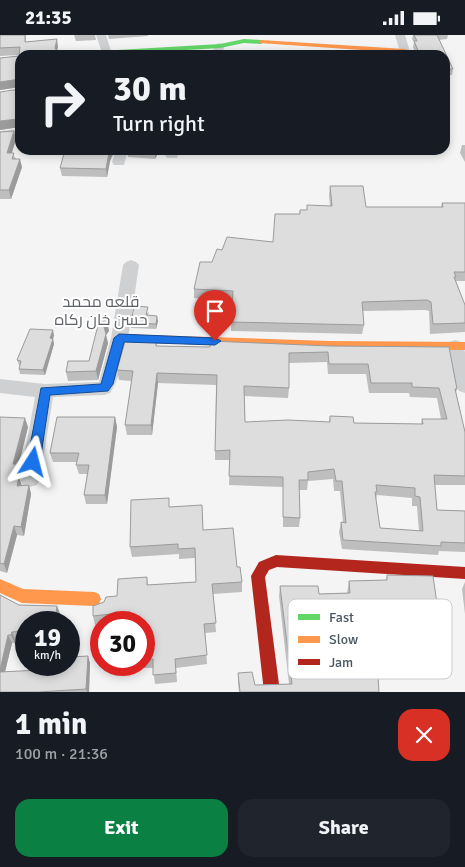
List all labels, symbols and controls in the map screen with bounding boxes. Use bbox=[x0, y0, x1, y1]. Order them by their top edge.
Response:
text: 21:35 bbox=[25, 6, 72, 30]
text: 30 m bbox=[113, 67, 187, 110]
icon: right bbox=[30, 70, 95, 135]
text: Turn right bbox=[113, 110, 205, 137]
pin bbox=[194, 290, 236, 341]
district label: قلعه محمد حسن خان رکاه bbox=[54, 292, 148, 330]
icon: arrive bbox=[201, 297, 229, 325]
position arrow bbox=[6, 435, 58, 487]
legend bbox=[288, 599, 452, 679]
text: Fast bbox=[329, 609, 354, 626]
speed limit sign: 30 bbox=[90, 611, 155, 676]
text: 19 bbox=[34, 622, 61, 653]
text: Slow bbox=[329, 631, 358, 648]
text: km/h bbox=[34, 648, 61, 663]
text: Jam bbox=[329, 654, 353, 671]
text: 1 min bbox=[15, 706, 87, 743]
button: close bbox=[398, 709, 450, 761]
text: 100 m · 21:36 bbox=[15, 744, 108, 764]
button: Exit bbox=[15, 799, 228, 857]
button: Share bbox=[238, 799, 450, 857]

